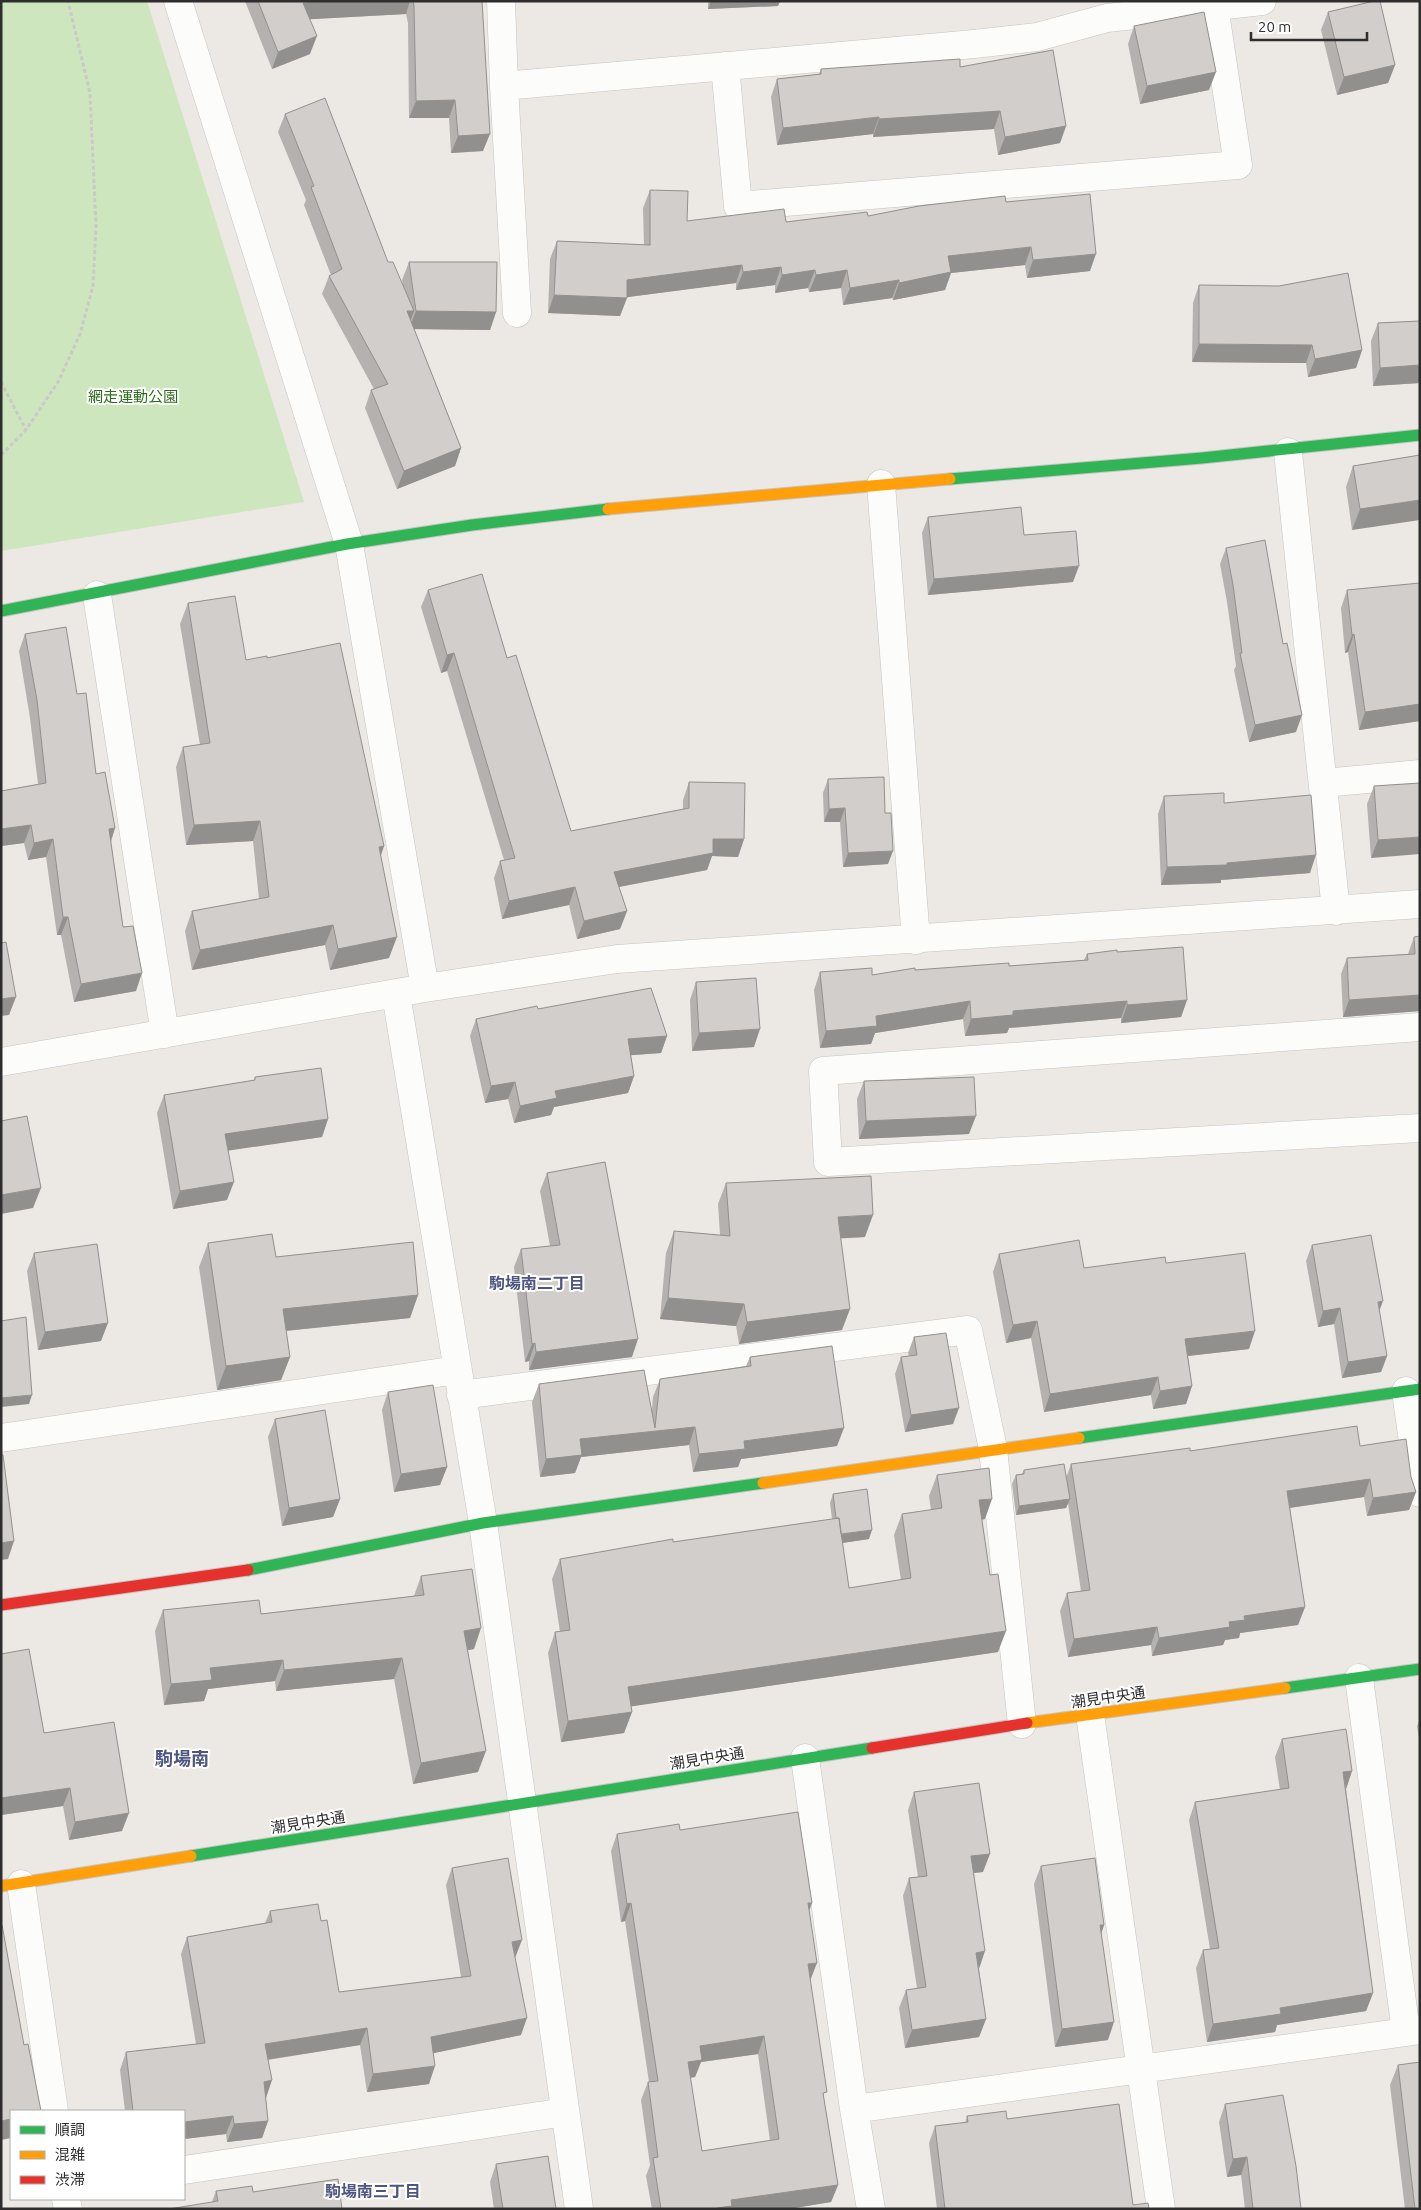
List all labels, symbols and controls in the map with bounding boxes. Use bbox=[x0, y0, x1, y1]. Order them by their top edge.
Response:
scale bar bbox=[1251, 10, 1367, 42]
text: 20 m bbox=[1258, 18, 1291, 35]
park label: 網走運動公園 bbox=[88, 388, 178, 405]
district label: 駒場南二丁目 bbox=[489, 1274, 585, 1292]
street label: 潮見中央通 bbox=[1070, 1683, 1146, 1711]
street label: 潮見中央通 bbox=[669, 1744, 745, 1772]
district label: 駒場南 bbox=[155, 1748, 209, 1768]
street label: 潮見中央通 bbox=[270, 1808, 346, 1836]
legend bbox=[10, 2110, 185, 2200]
text: 順調 bbox=[55, 2121, 85, 2138]
text: 混雑 bbox=[55, 2146, 85, 2163]
text: 渋滞 bbox=[55, 2171, 85, 2188]
district label: 駒場南三丁目 bbox=[325, 2182, 421, 2200]

